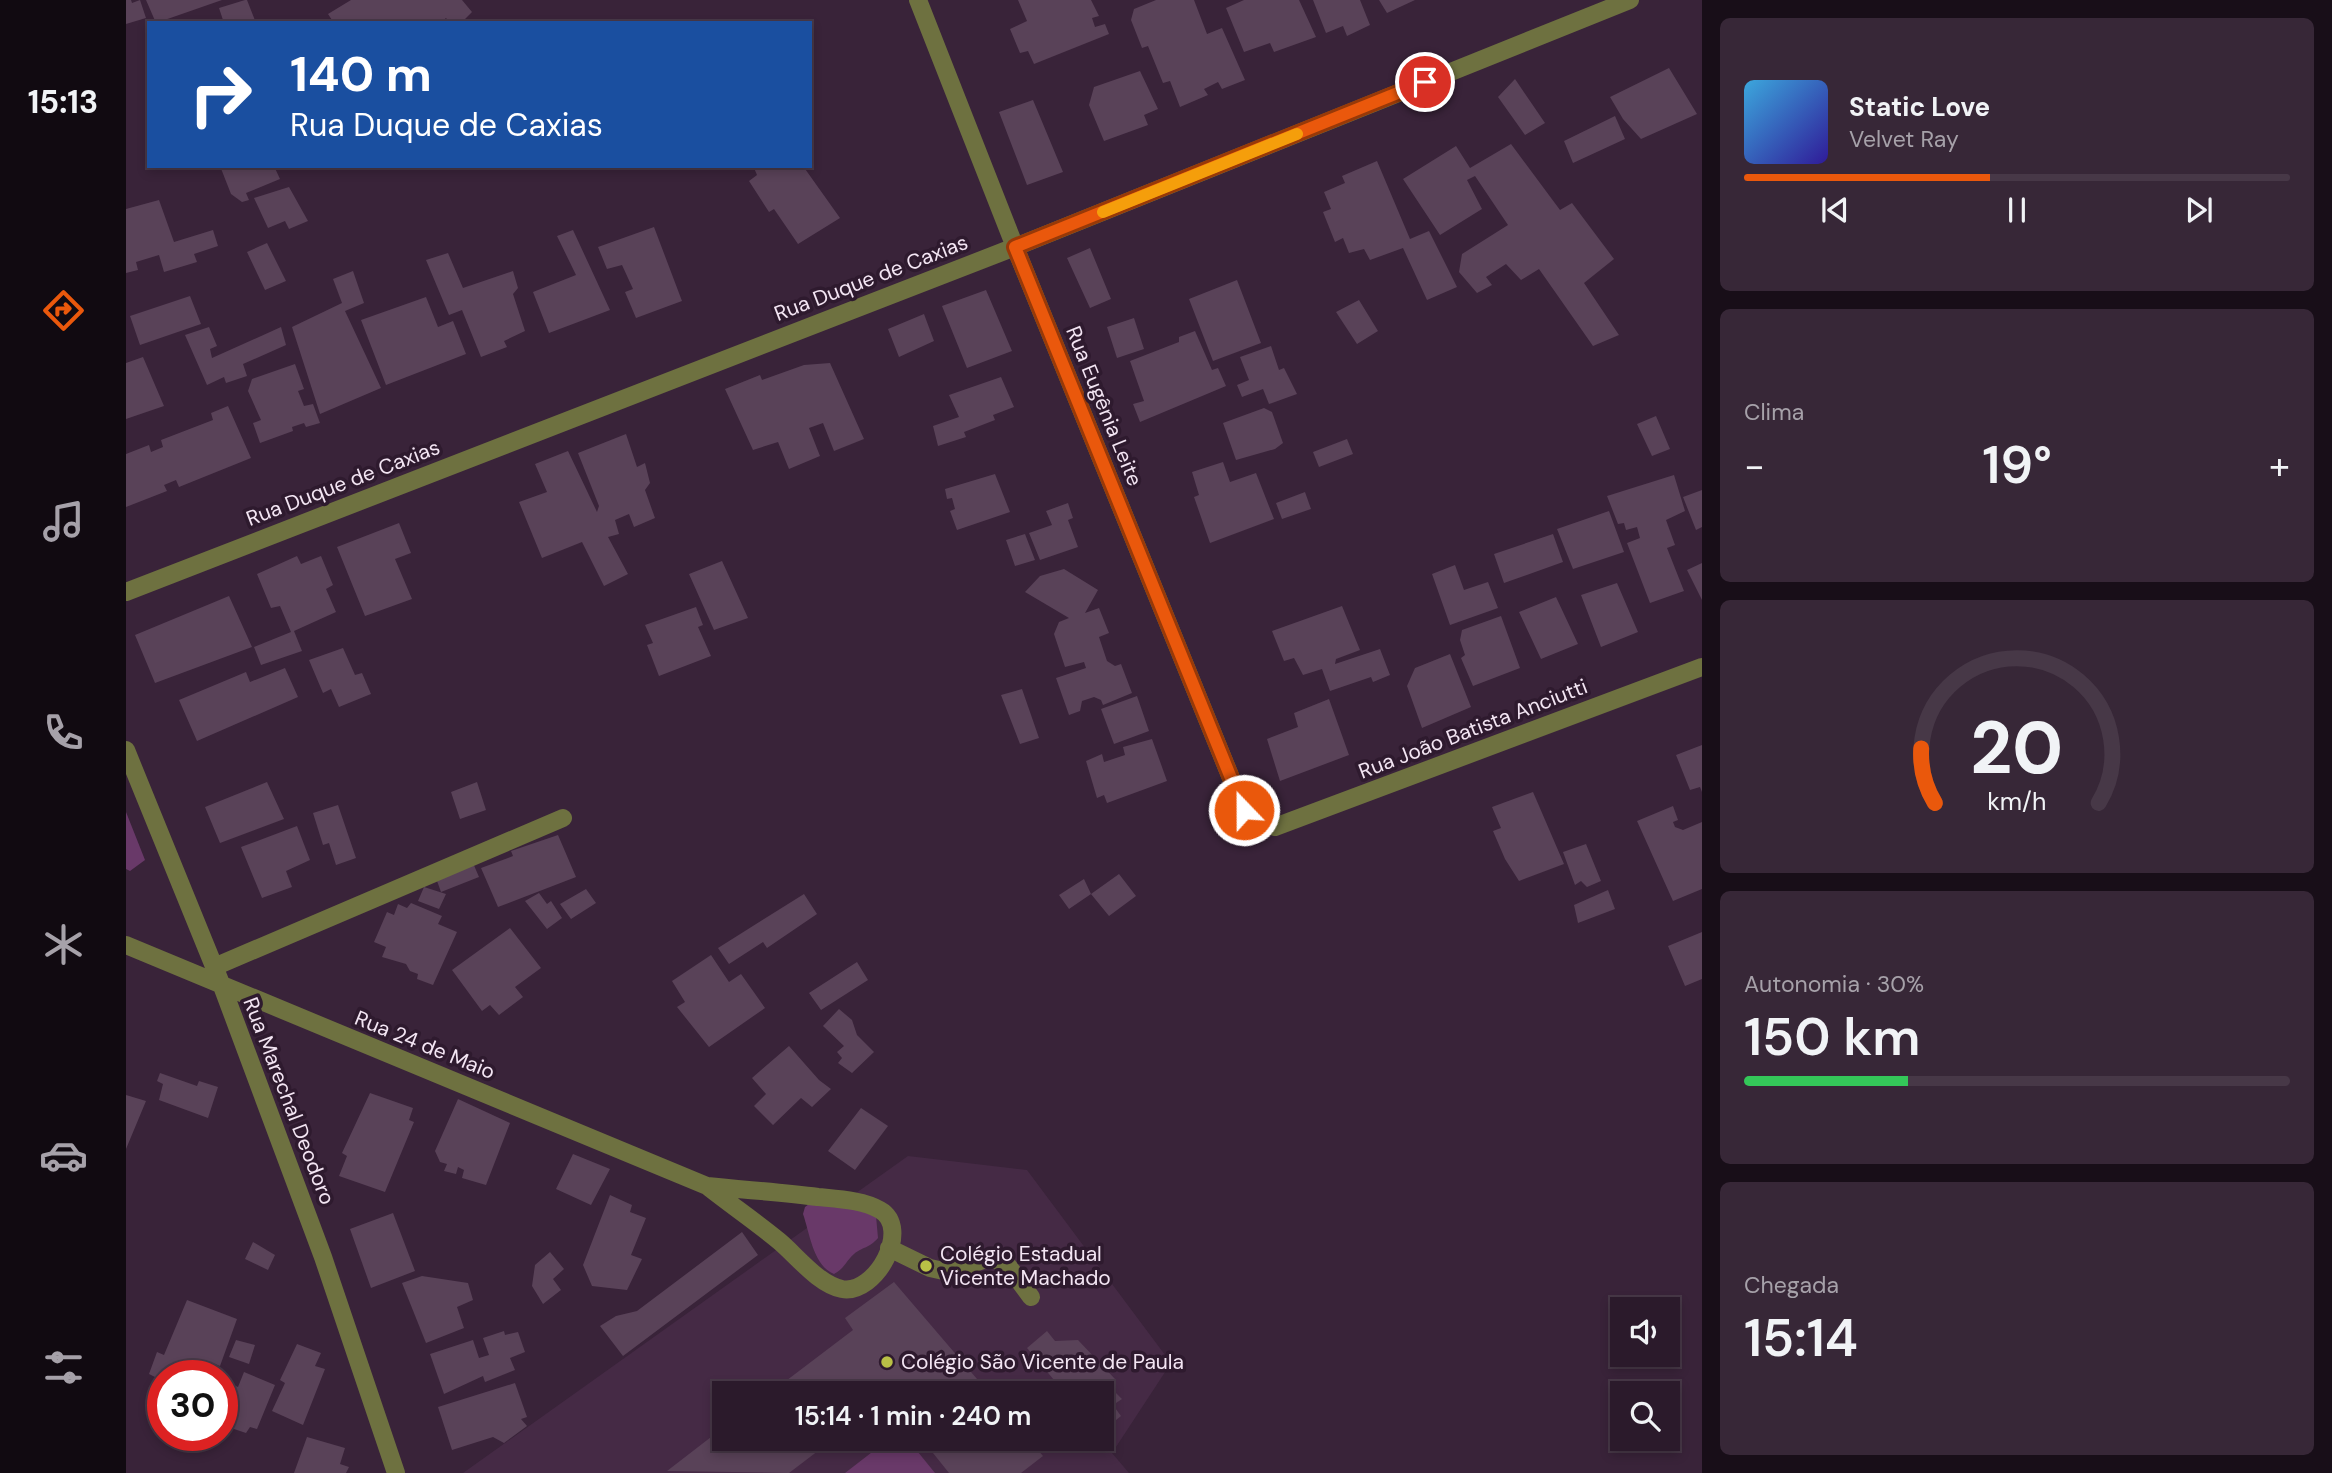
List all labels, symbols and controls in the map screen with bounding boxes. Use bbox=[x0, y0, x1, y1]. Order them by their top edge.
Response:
text: 140 m bbox=[290, 42, 432, 106]
icon: right bbox=[175, 49, 266, 140]
pin bbox=[1395, 52, 1455, 112]
icon: arrive bbox=[1406, 63, 1444, 101]
text: 15:13 bbox=[28, 81, 98, 123]
text: Static Love bbox=[1849, 90, 1990, 124]
text: Rua Duque de Caxias bbox=[290, 104, 603, 146]
text: Velvet Ray bbox=[1849, 124, 1959, 154]
icon: previous bbox=[1816, 191, 1854, 229]
icon: pause bbox=[1998, 191, 2036, 229]
icon: next bbox=[2180, 191, 2218, 229]
street label: Rua Duque de Caxias bbox=[770, 228, 972, 328]
icon: directions bbox=[39, 286, 88, 335]
street label: Rua Eugênia Leite bbox=[1059, 322, 1149, 490]
text: Clima bbox=[1744, 397, 1804, 427]
text: 19° bbox=[1982, 431, 2052, 499]
street label: Rua Duque de Caxias bbox=[242, 433, 444, 533]
text: − bbox=[1744, 441, 1765, 491]
text: + bbox=[2269, 441, 2290, 491]
icon: music bbox=[39, 497, 88, 546]
street label: Rua João Batista Anciutti bbox=[1355, 672, 1591, 786]
text: 20 bbox=[1971, 701, 2063, 796]
icon: phone bbox=[39, 708, 88, 757]
position arrow bbox=[1207, 773, 1281, 847]
text: km/h bbox=[1987, 784, 2047, 817]
icon: climate bbox=[39, 920, 88, 969]
text: Autonomia · 30% bbox=[1744, 969, 1924, 999]
street label: Rua Marechal Deodoro bbox=[237, 993, 341, 1209]
text: 150 km bbox=[1744, 1003, 1920, 1071]
street label: Rua 24 de Maio bbox=[351, 1004, 499, 1086]
icon: car bbox=[39, 1131, 88, 1180]
place label: Colégio Estadual Vicente Machado bbox=[940, 1240, 1111, 1292]
marker: Colégio Estadual Vicente Machado bbox=[918, 1258, 934, 1274]
text: Chegada bbox=[1744, 1270, 1839, 1300]
map controls bbox=[1610, 1297, 1680, 1451]
button: sound bbox=[1610, 1297, 1680, 1367]
text: 15:14 bbox=[1744, 1304, 1858, 1372]
icon: filters bbox=[39, 1343, 88, 1392]
place label: Colégio São Vicente de Paula bbox=[901, 1348, 1184, 1376]
marker: Colégio São Vicente de Paula bbox=[879, 1354, 895, 1370]
speed limit sign: 30 bbox=[147, 1360, 238, 1451]
button: search bbox=[1610, 1381, 1680, 1451]
text: 15:14 · 1 min · 240 m bbox=[795, 1399, 1031, 1433]

